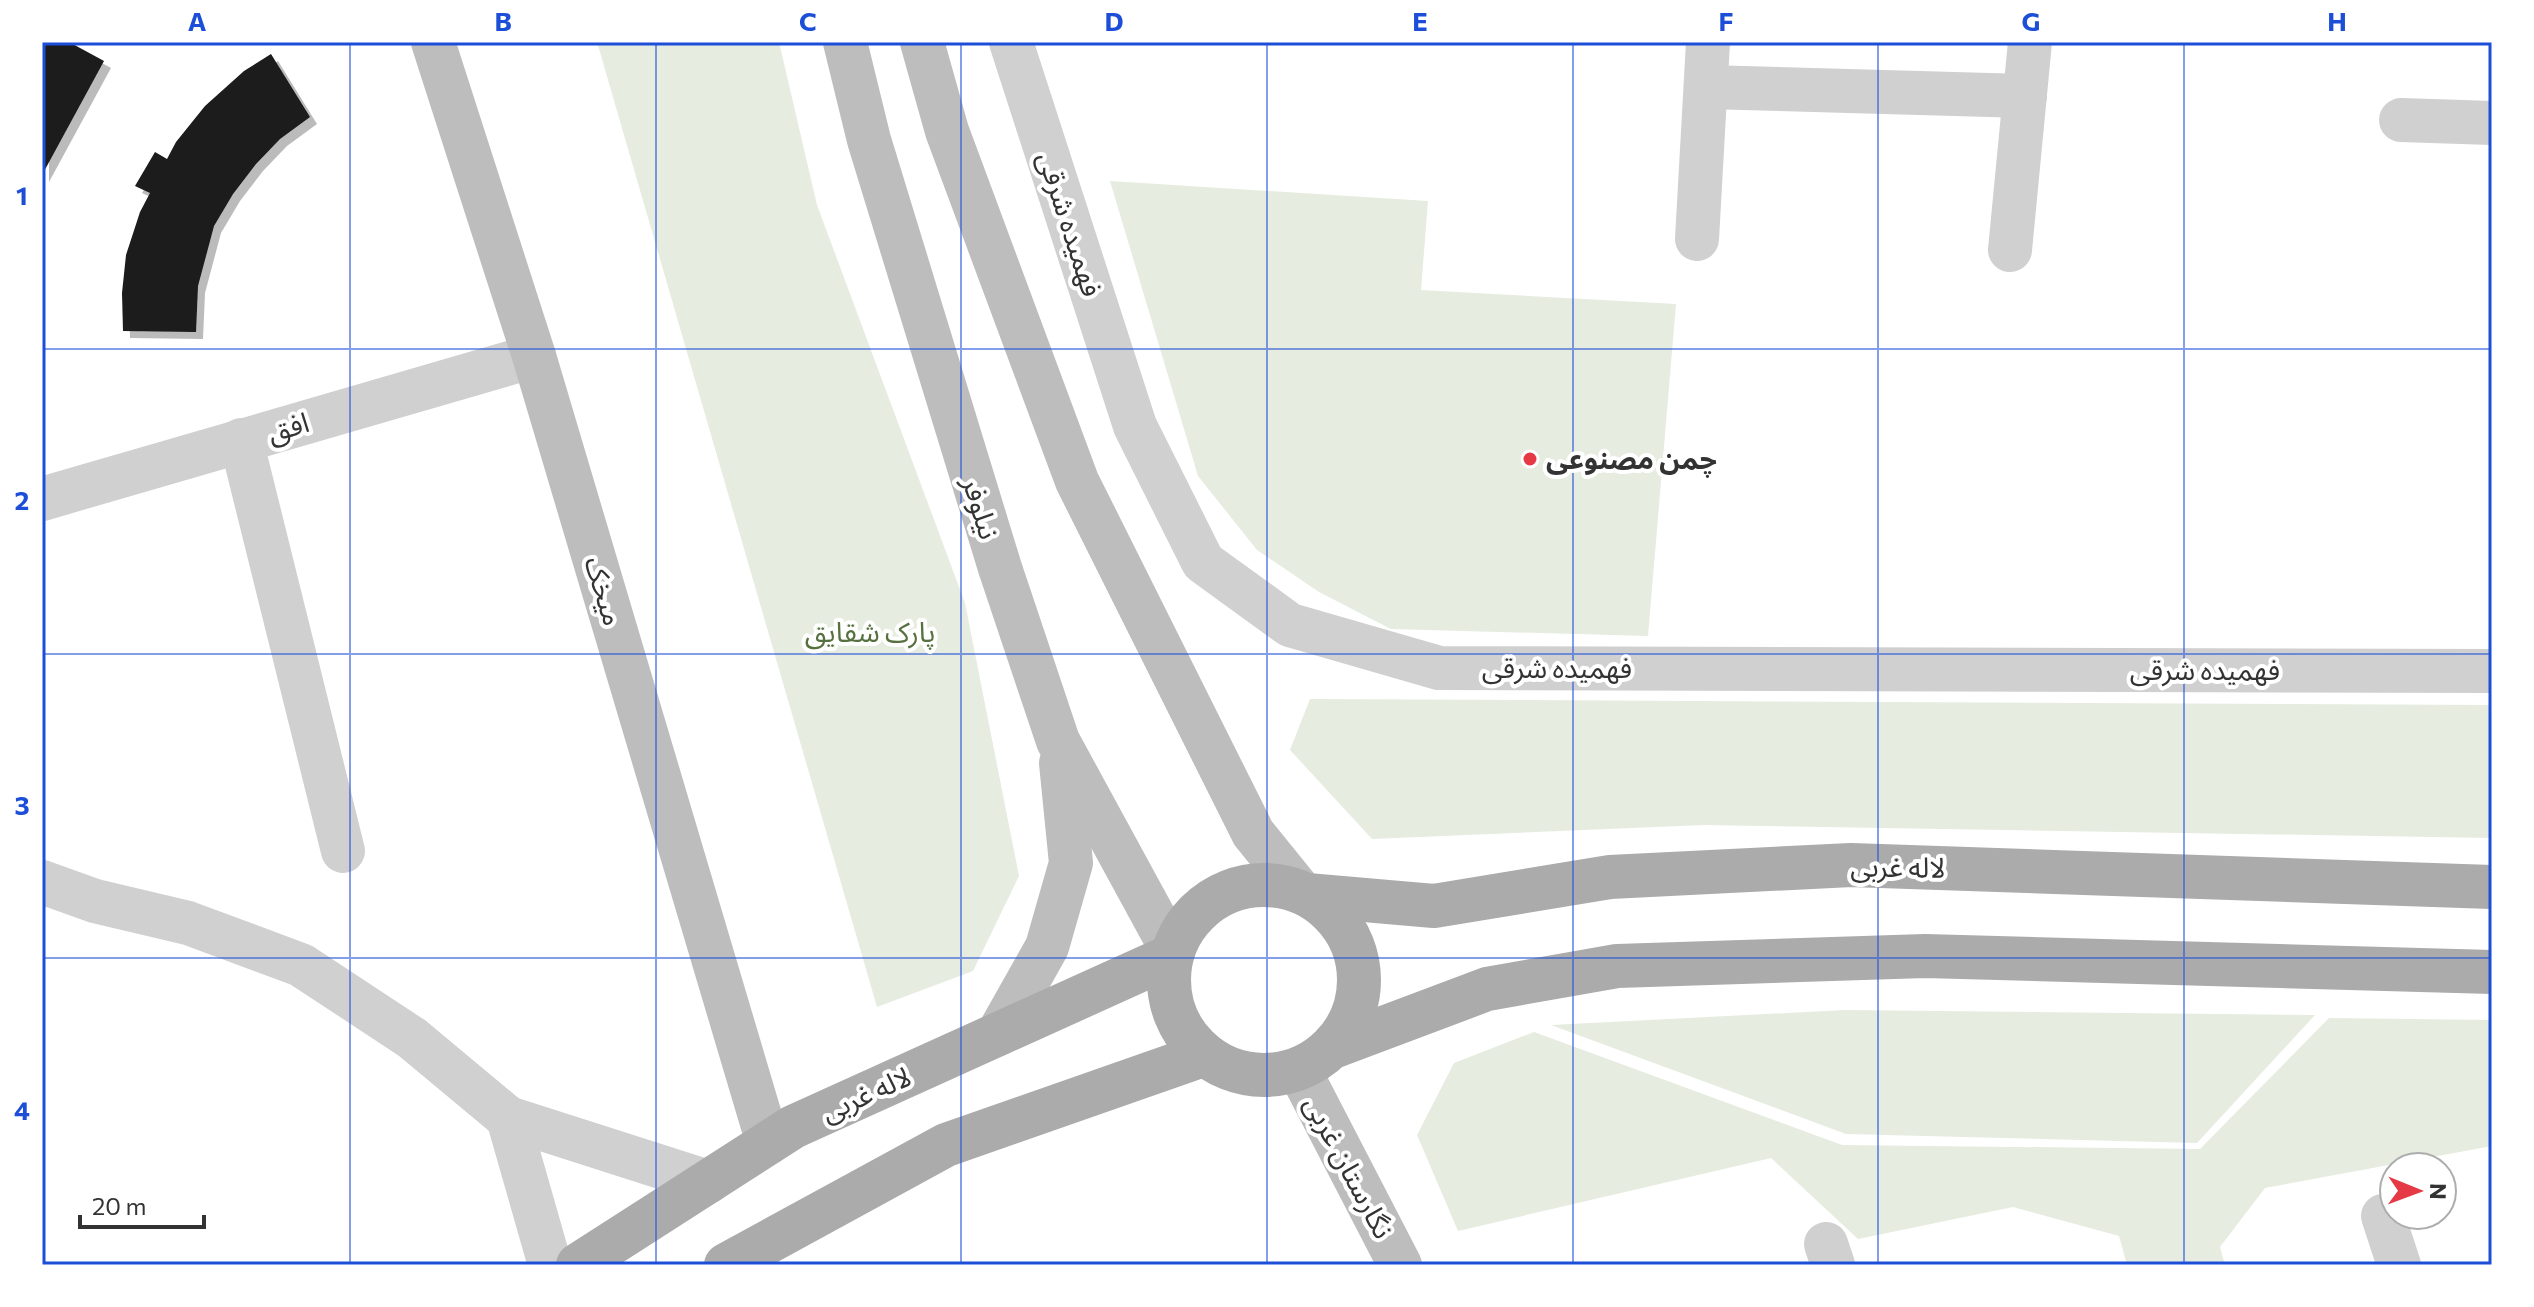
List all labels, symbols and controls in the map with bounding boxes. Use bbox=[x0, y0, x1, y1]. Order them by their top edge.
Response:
text: A bbox=[188, 5, 207, 36]
text: B bbox=[494, 5, 512, 36]
text: C bbox=[799, 5, 817, 36]
text: D bbox=[1104, 5, 1124, 36]
text: E bbox=[1412, 5, 1428, 36]
text: F bbox=[1718, 5, 1734, 36]
text: G bbox=[2022, 5, 2040, 36]
text: H bbox=[2327, 5, 2347, 36]
street label: فهمیده شرقی bbox=[1031, 147, 1110, 301]
text: 1 bbox=[16, 179, 28, 210]
street label: افق bbox=[263, 404, 313, 450]
place label: چمن مصنوعی bbox=[1546, 441, 1717, 478]
marker: چمن مصنوعی bbox=[1521, 450, 1539, 468]
street label: نیلوفر bbox=[955, 472, 1007, 543]
text: 2 bbox=[15, 484, 29, 515]
street label: میخک bbox=[578, 552, 631, 629]
park label: پارک شقایق bbox=[805, 614, 935, 650]
street label: فهمیده شرقی bbox=[1482, 650, 1632, 685]
street label: فهمیده شرقی bbox=[2130, 652, 2280, 687]
text: 3 bbox=[14, 789, 30, 820]
street label: لاله غربی bbox=[1850, 848, 1946, 885]
street label: لاله غربی bbox=[815, 1058, 916, 1129]
street label: نگارستان غربی bbox=[1297, 1089, 1402, 1244]
text: 4 bbox=[14, 1094, 30, 1125]
north arrow bbox=[2378, 1151, 2458, 1231]
scale bar bbox=[80, 1179, 204, 1229]
text: N bbox=[2425, 1183, 2452, 1200]
text: 20 m bbox=[92, 1191, 146, 1220]

